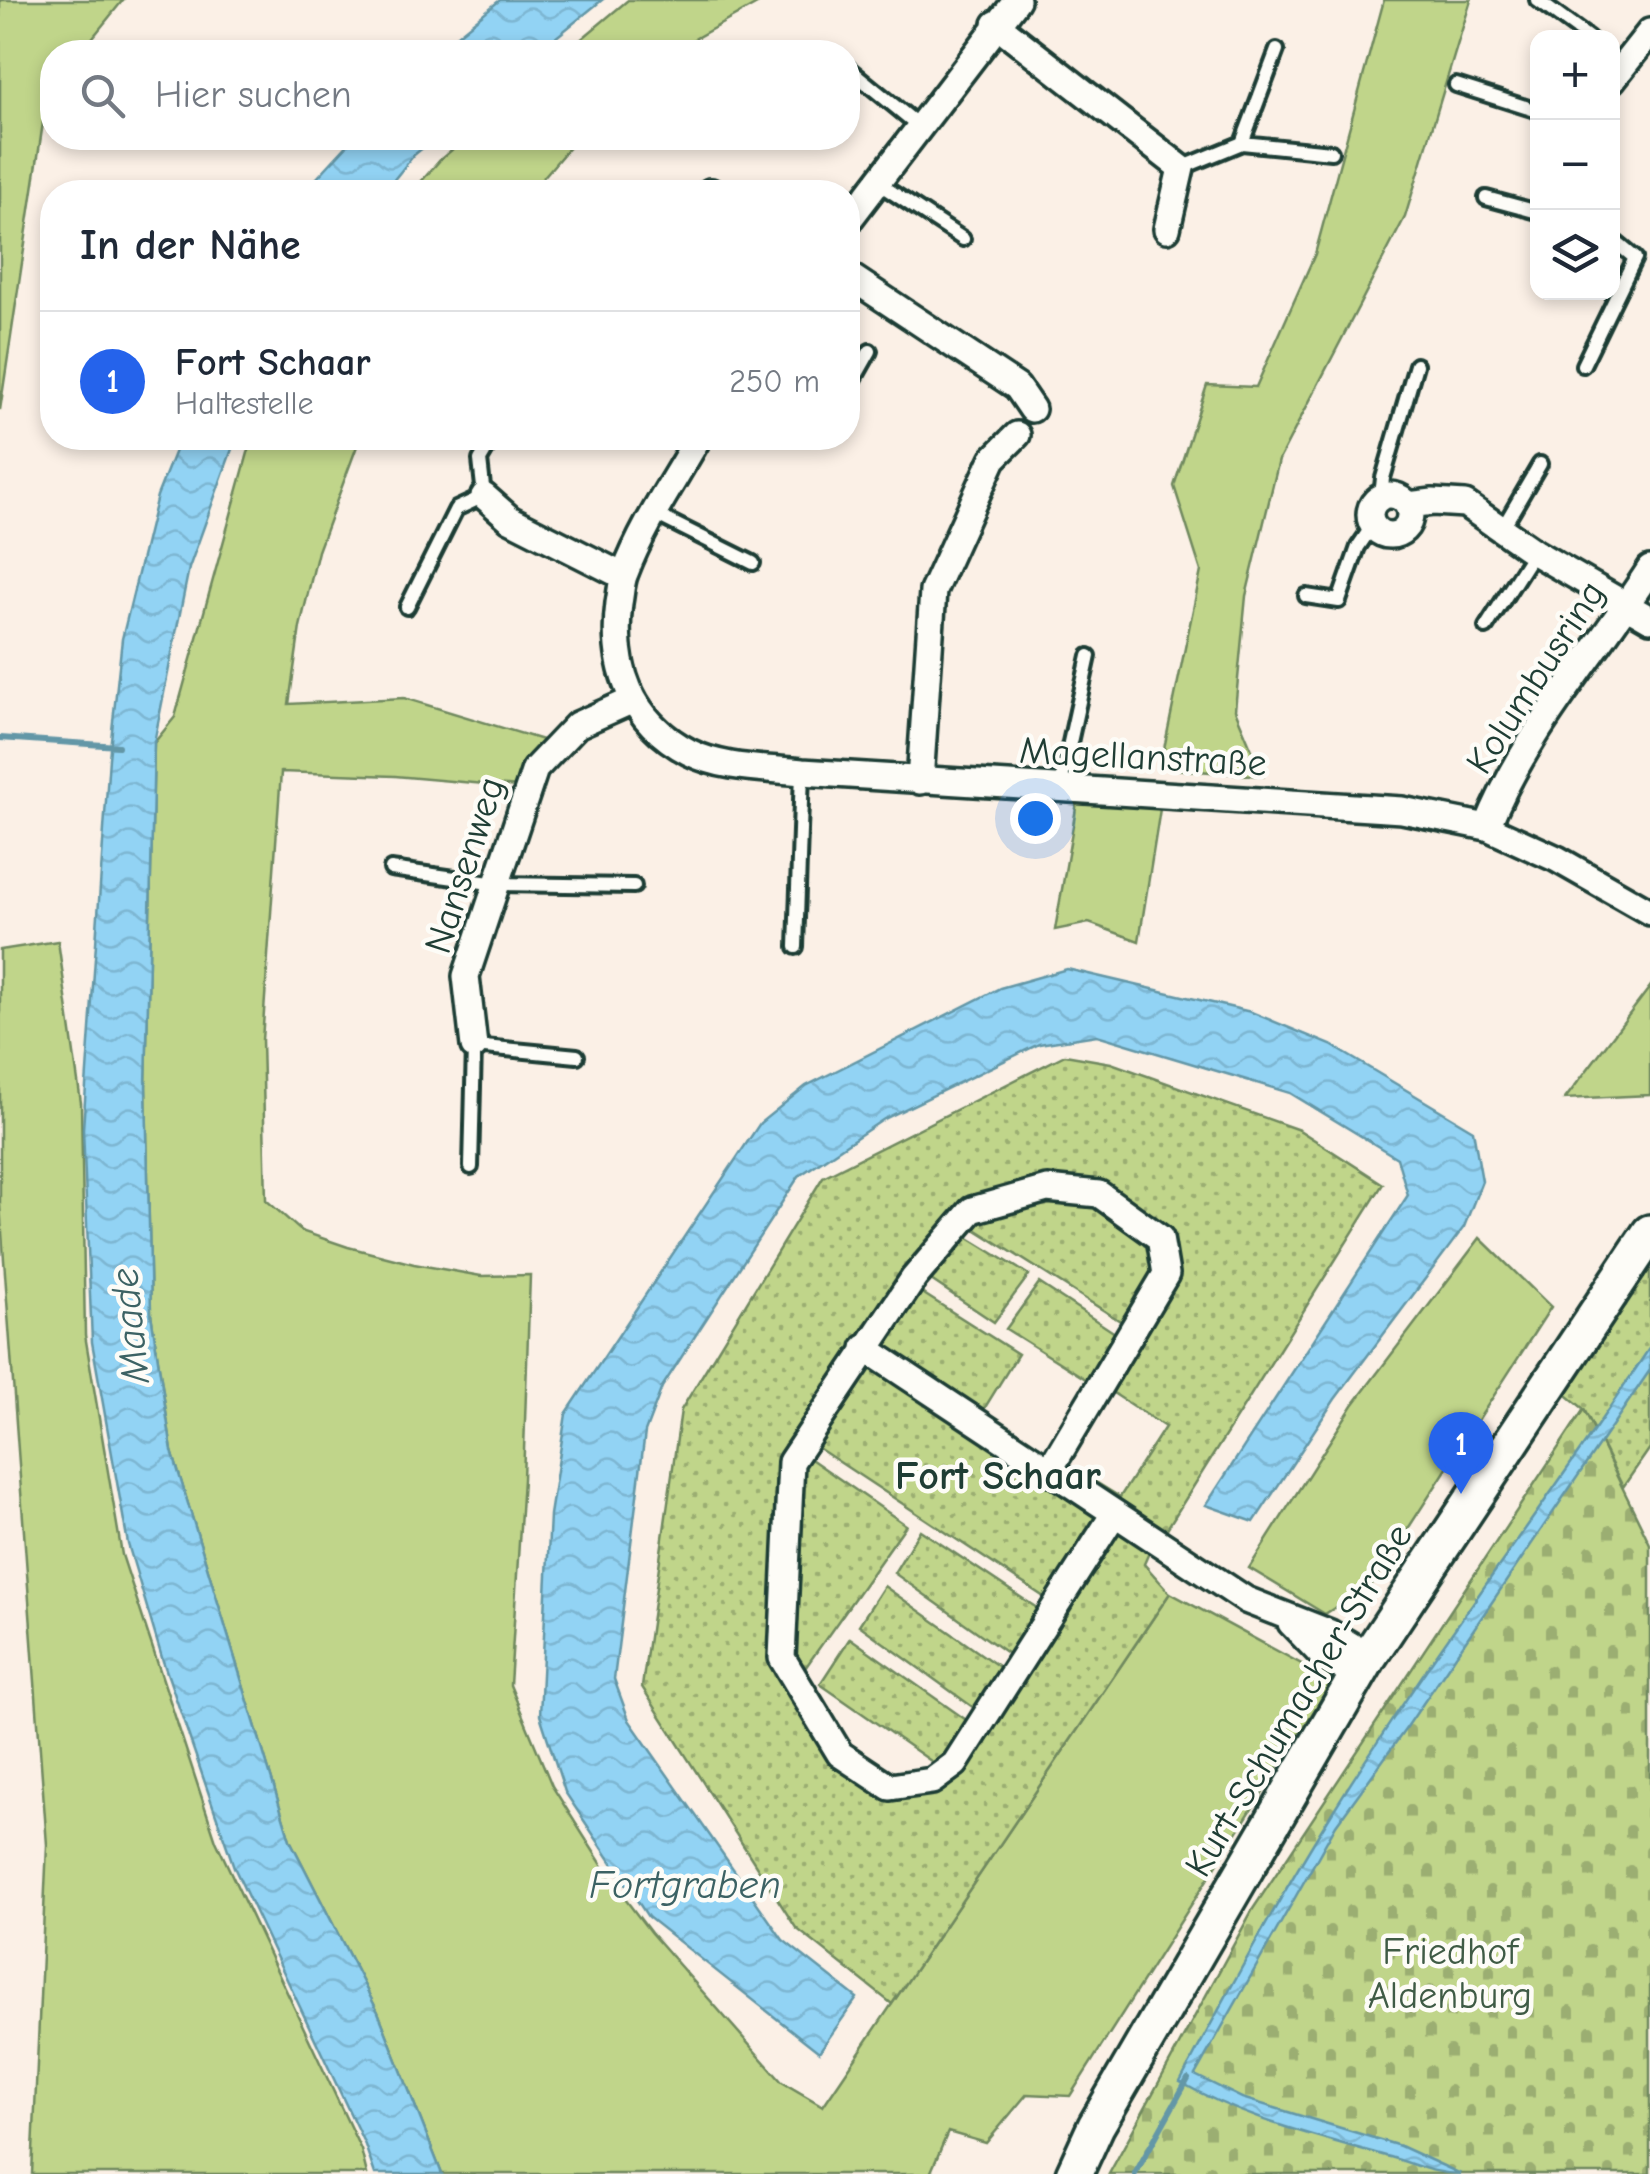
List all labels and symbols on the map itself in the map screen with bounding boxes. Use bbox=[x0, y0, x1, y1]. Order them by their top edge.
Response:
street label: Kolumbusring bbox=[1457, 573, 1614, 782]
street label: Magellanstraße bbox=[1018, 729, 1268, 785]
street label: Nansenweg bbox=[416, 772, 514, 959]
your location bbox=[1010, 793, 1061, 844]
water label: Maade bbox=[101, 1266, 159, 1387]
pin: 1 bbox=[1428, 1412, 1494, 1494]
district label: Fort Schaar bbox=[895, 1453, 1101, 1499]
street label: Kurt-Schumacher-Straße bbox=[1176, 1516, 1422, 1885]
water label: Fortgraben bbox=[589, 1862, 781, 1908]
park label: Friedhof Aldenburg bbox=[1368, 1930, 1532, 2018]

